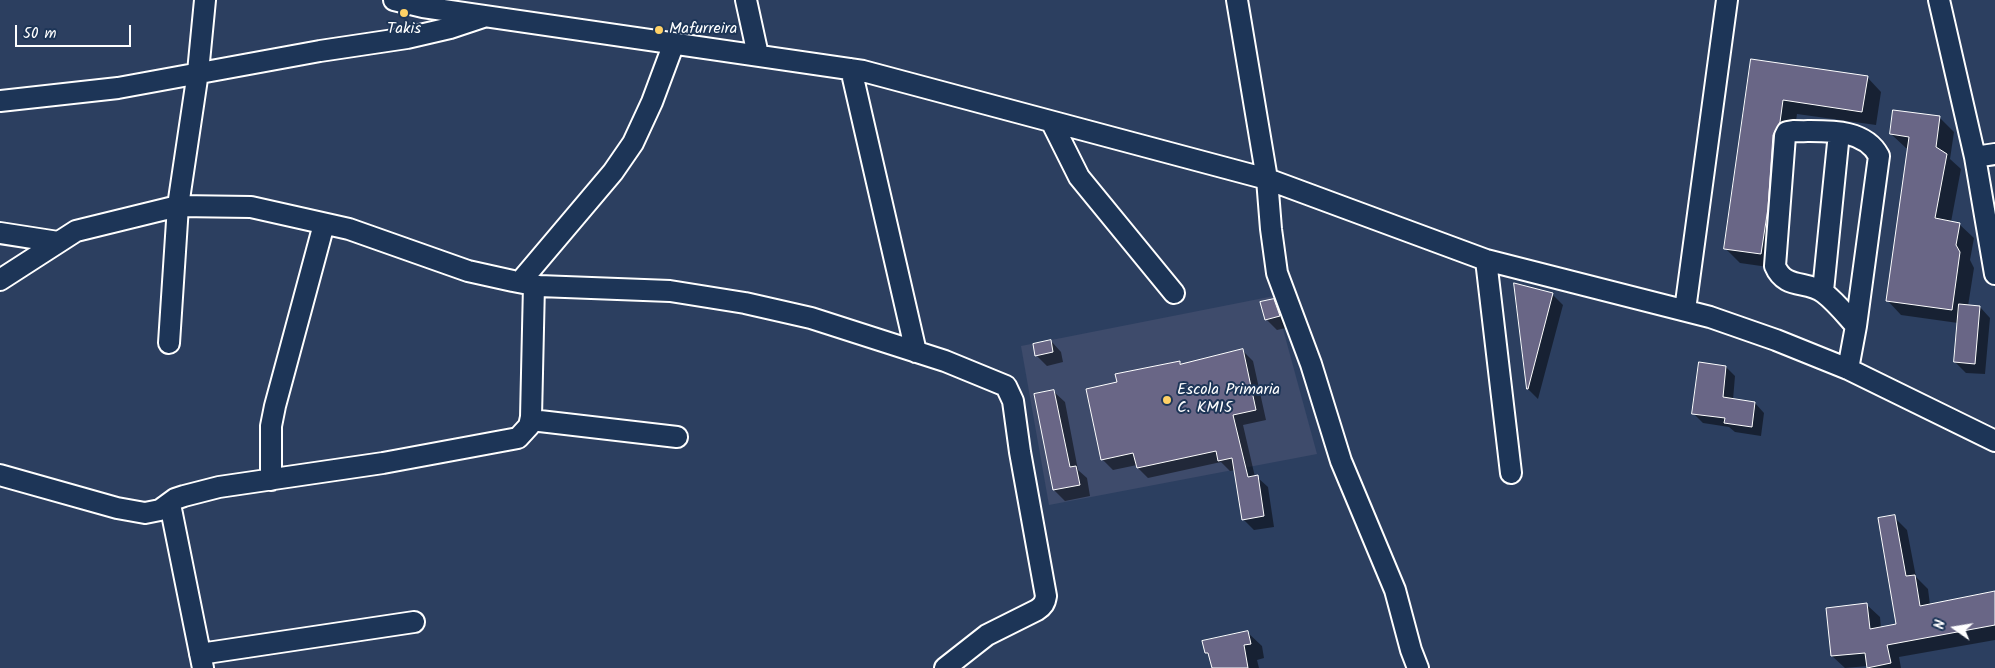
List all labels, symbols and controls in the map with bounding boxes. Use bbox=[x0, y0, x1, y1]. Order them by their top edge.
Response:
marker: Takis bbox=[398, 7, 410, 19]
scale bar bbox=[18, 15, 134, 47]
place label: Takis bbox=[387, 20, 421, 40]
place label: Mafurreira bbox=[669, 20, 737, 40]
text: 50 m bbox=[23, 22, 57, 46]
marker: Mafurreira bbox=[653, 24, 665, 36]
place label: Escola Primaria C. KM15 bbox=[1177, 381, 1280, 419]
marker: Escola Primaria C. KM15 bbox=[1161, 394, 1173, 406]
north arrow bbox=[1930, 603, 1980, 653]
text: N bbox=[1929, 618, 1952, 631]

